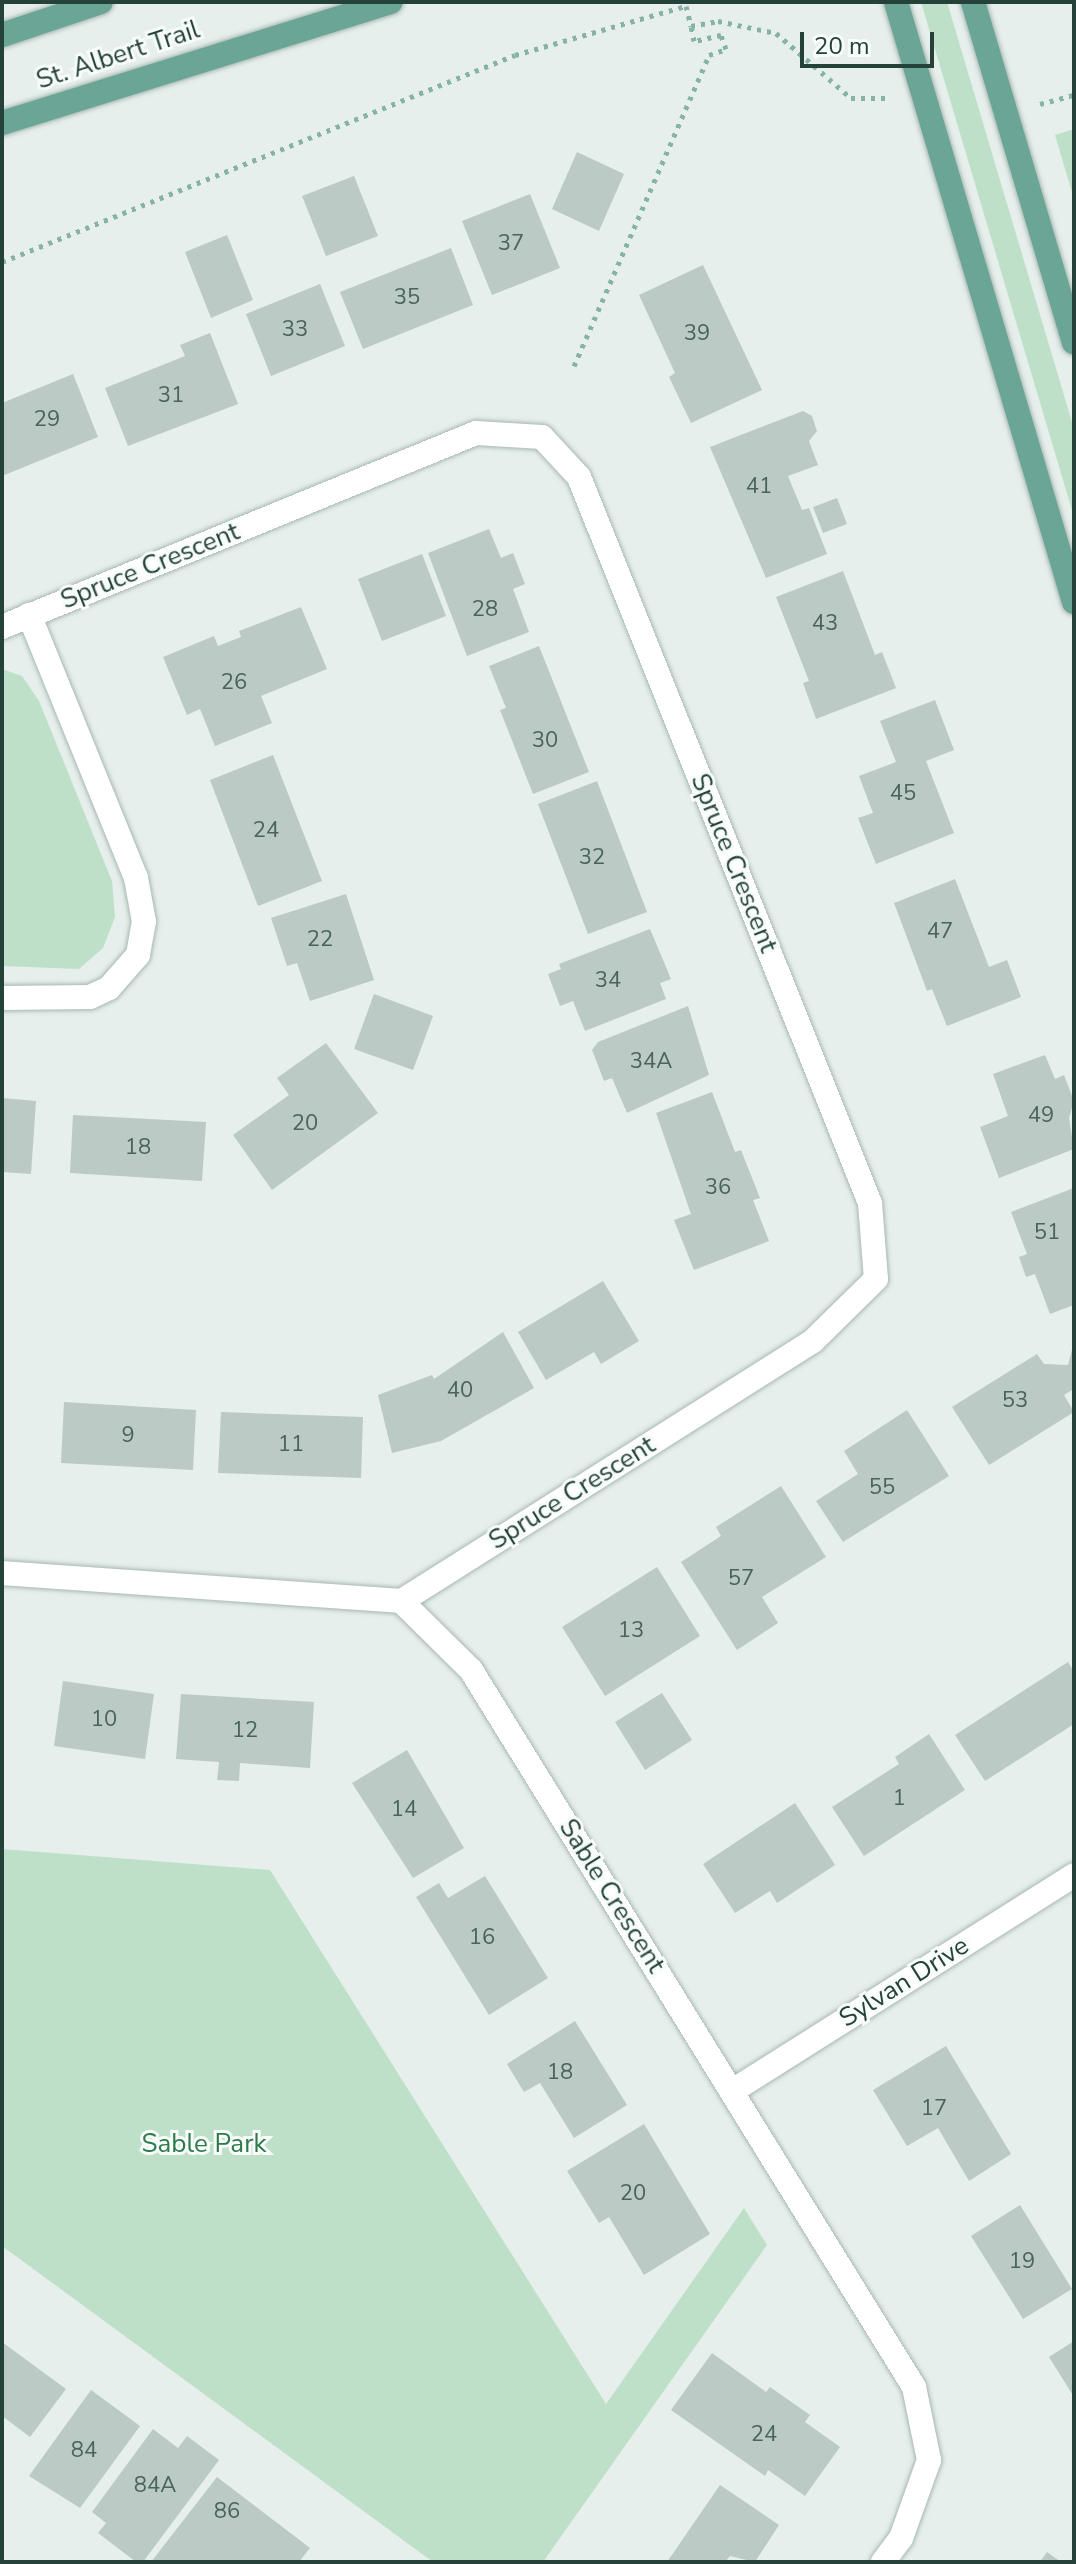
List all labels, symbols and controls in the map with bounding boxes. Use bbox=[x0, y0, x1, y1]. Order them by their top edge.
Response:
street label: St. Albert Trail bbox=[32, 14, 204, 96]
scale bar bbox=[804, 16, 938, 66]
text: 20 m bbox=[814, 30, 870, 62]
house number: 37 bbox=[498, 231, 524, 257]
house number: 35 bbox=[394, 285, 420, 311]
house number: 33 bbox=[282, 317, 308, 343]
house number: 39 bbox=[684, 321, 710, 347]
house number: 31 bbox=[158, 383, 184, 409]
house number: 29 bbox=[34, 407, 60, 433]
house number: 41 bbox=[746, 474, 772, 500]
street label: Spruce Crescent bbox=[56, 516, 244, 616]
house number: 28 bbox=[472, 597, 498, 623]
house number: 43 bbox=[812, 611, 838, 637]
house number: 26 bbox=[221, 670, 247, 696]
house number: 30 bbox=[532, 728, 558, 754]
street label: Spruce Crescent bbox=[684, 769, 784, 957]
house number: 45 bbox=[890, 781, 916, 807]
house number: 24 bbox=[253, 818, 279, 844]
house number: 32 bbox=[579, 845, 605, 871]
house number: 47 bbox=[927, 919, 953, 945]
house number: 22 bbox=[307, 927, 333, 953]
house number: 34 bbox=[595, 968, 621, 994]
house number: 34A bbox=[630, 1049, 672, 1075]
house number: 49 bbox=[1028, 1103, 1054, 1129]
house number: 20 bbox=[292, 1111, 318, 1137]
house number: 18 bbox=[125, 1135, 151, 1161]
house number: 36 bbox=[705, 1175, 731, 1201]
house number: 51 bbox=[1034, 1220, 1060, 1246]
house number: 40 bbox=[447, 1378, 473, 1404]
house number: 53 bbox=[1002, 1388, 1028, 1414]
house number: 9 bbox=[121, 1423, 135, 1449]
street label: Spruce Crescent bbox=[483, 1429, 661, 1557]
house number: 11 bbox=[278, 1432, 304, 1458]
house number: 55 bbox=[869, 1475, 895, 1501]
house number: 57 bbox=[728, 1566, 754, 1592]
house number: 13 bbox=[618, 1618, 644, 1644]
house number: 10 bbox=[91, 1707, 117, 1733]
house number: 12 bbox=[232, 1718, 258, 1744]
house number: 1 bbox=[892, 1786, 906, 1812]
house number: 14 bbox=[391, 1797, 417, 1823]
street label: Sable Crescent bbox=[552, 1813, 672, 1979]
house number: 16 bbox=[469, 1925, 495, 1951]
street label: Sylvan Drive bbox=[834, 1930, 974, 2034]
house number: 18 bbox=[547, 2060, 573, 2086]
house number: 17 bbox=[921, 2096, 947, 2122]
park label: Sable Park bbox=[142, 2128, 266, 2160]
house number: 20 bbox=[620, 2181, 646, 2207]
house number: 19 bbox=[1009, 2249, 1035, 2275]
house number: 24 bbox=[751, 2422, 777, 2448]
house number: 84 bbox=[71, 2438, 97, 2464]
house number: 84A bbox=[134, 2473, 176, 2499]
house number: 86 bbox=[214, 2499, 240, 2525]

